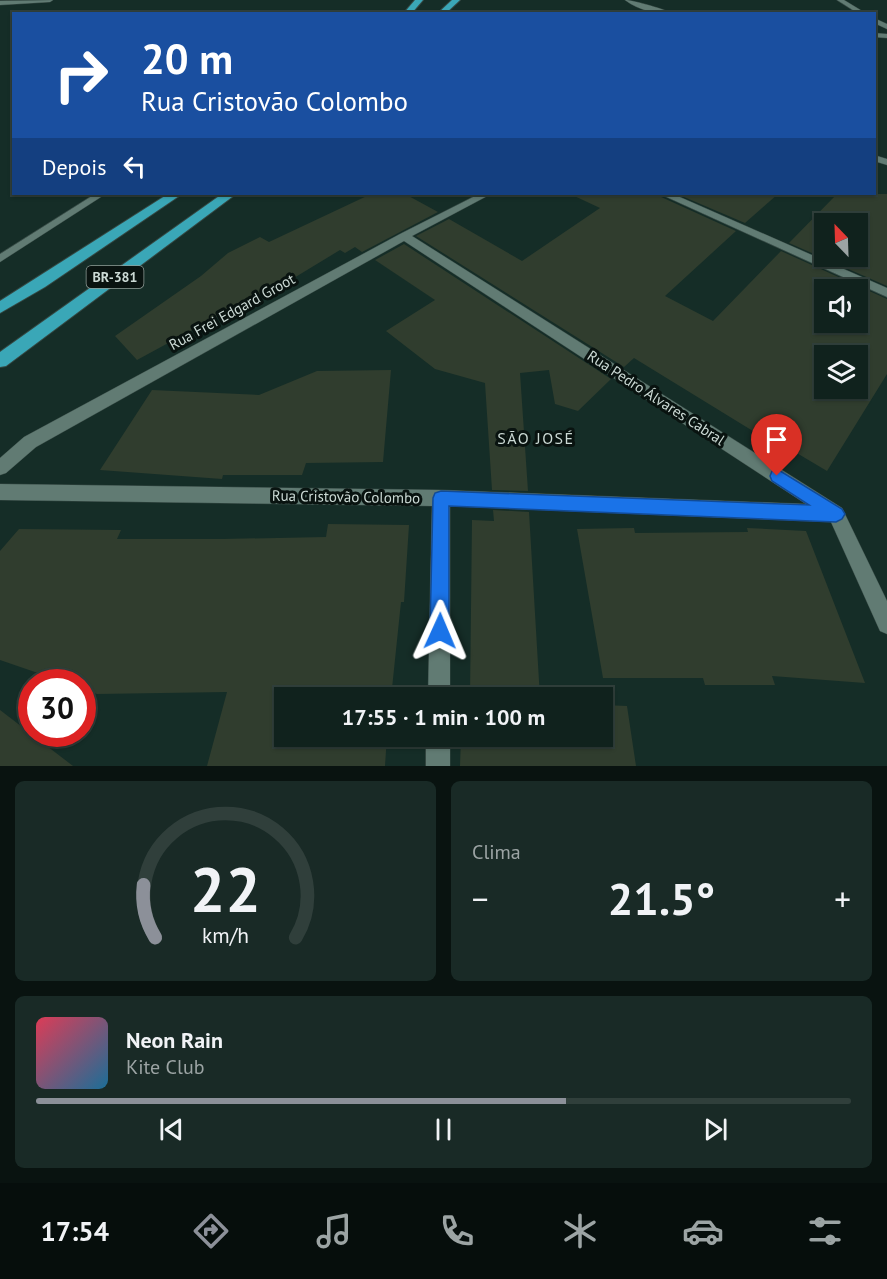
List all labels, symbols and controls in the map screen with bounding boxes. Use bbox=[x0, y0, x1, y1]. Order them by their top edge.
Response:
text: 20 m bbox=[141, 31, 233, 86]
icon: right bbox=[42, 36, 120, 114]
text: Rua Cristovão Colombo bbox=[141, 84, 408, 118]
icon: left bbox=[118, 150, 151, 183]
text: Depois bbox=[42, 153, 106, 181]
north arrow bbox=[814, 213, 868, 267]
map controls bbox=[814, 213, 868, 399]
road number: BR-381 bbox=[86, 266, 144, 288]
street label: Rua Frei Edgard Groot bbox=[165, 269, 298, 354]
button: sound bbox=[814, 279, 868, 333]
button: layers bbox=[814, 345, 868, 399]
street label: Rua Pedro Álvares Cabral bbox=[584, 346, 729, 449]
pin bbox=[751, 414, 802, 476]
icon: arrive bbox=[760, 423, 793, 456]
district label: SÃO JOSÉ bbox=[497, 428, 575, 448]
street label: Rua Cristovão Colombo bbox=[272, 486, 420, 507]
position arrow bbox=[408, 599, 472, 663]
speed limit sign: 30 bbox=[18, 669, 96, 747]
text: 17:55 · 1 min · 100 m bbox=[342, 703, 545, 731]
text: Clima bbox=[472, 839, 521, 865]
text: 22 bbox=[190, 848, 261, 929]
text: 21.5° bbox=[608, 869, 715, 927]
text: − bbox=[472, 877, 489, 920]
text: + bbox=[834, 877, 851, 920]
text: km/h bbox=[202, 921, 249, 949]
text: Neon Rain bbox=[126, 1026, 223, 1054]
text: Kite Club bbox=[126, 1054, 204, 1080]
icon: previous bbox=[155, 1113, 188, 1146]
icon: pause bbox=[427, 1113, 460, 1146]
icon: next bbox=[699, 1113, 732, 1146]
icon: directions bbox=[190, 1210, 232, 1252]
icon: music bbox=[313, 1210, 355, 1252]
icon: phone bbox=[436, 1210, 478, 1252]
icon: climate bbox=[559, 1210, 601, 1252]
icon: car bbox=[682, 1210, 724, 1252]
icon: filters bbox=[804, 1210, 846, 1252]
text: 17:54 bbox=[40, 1214, 109, 1248]

